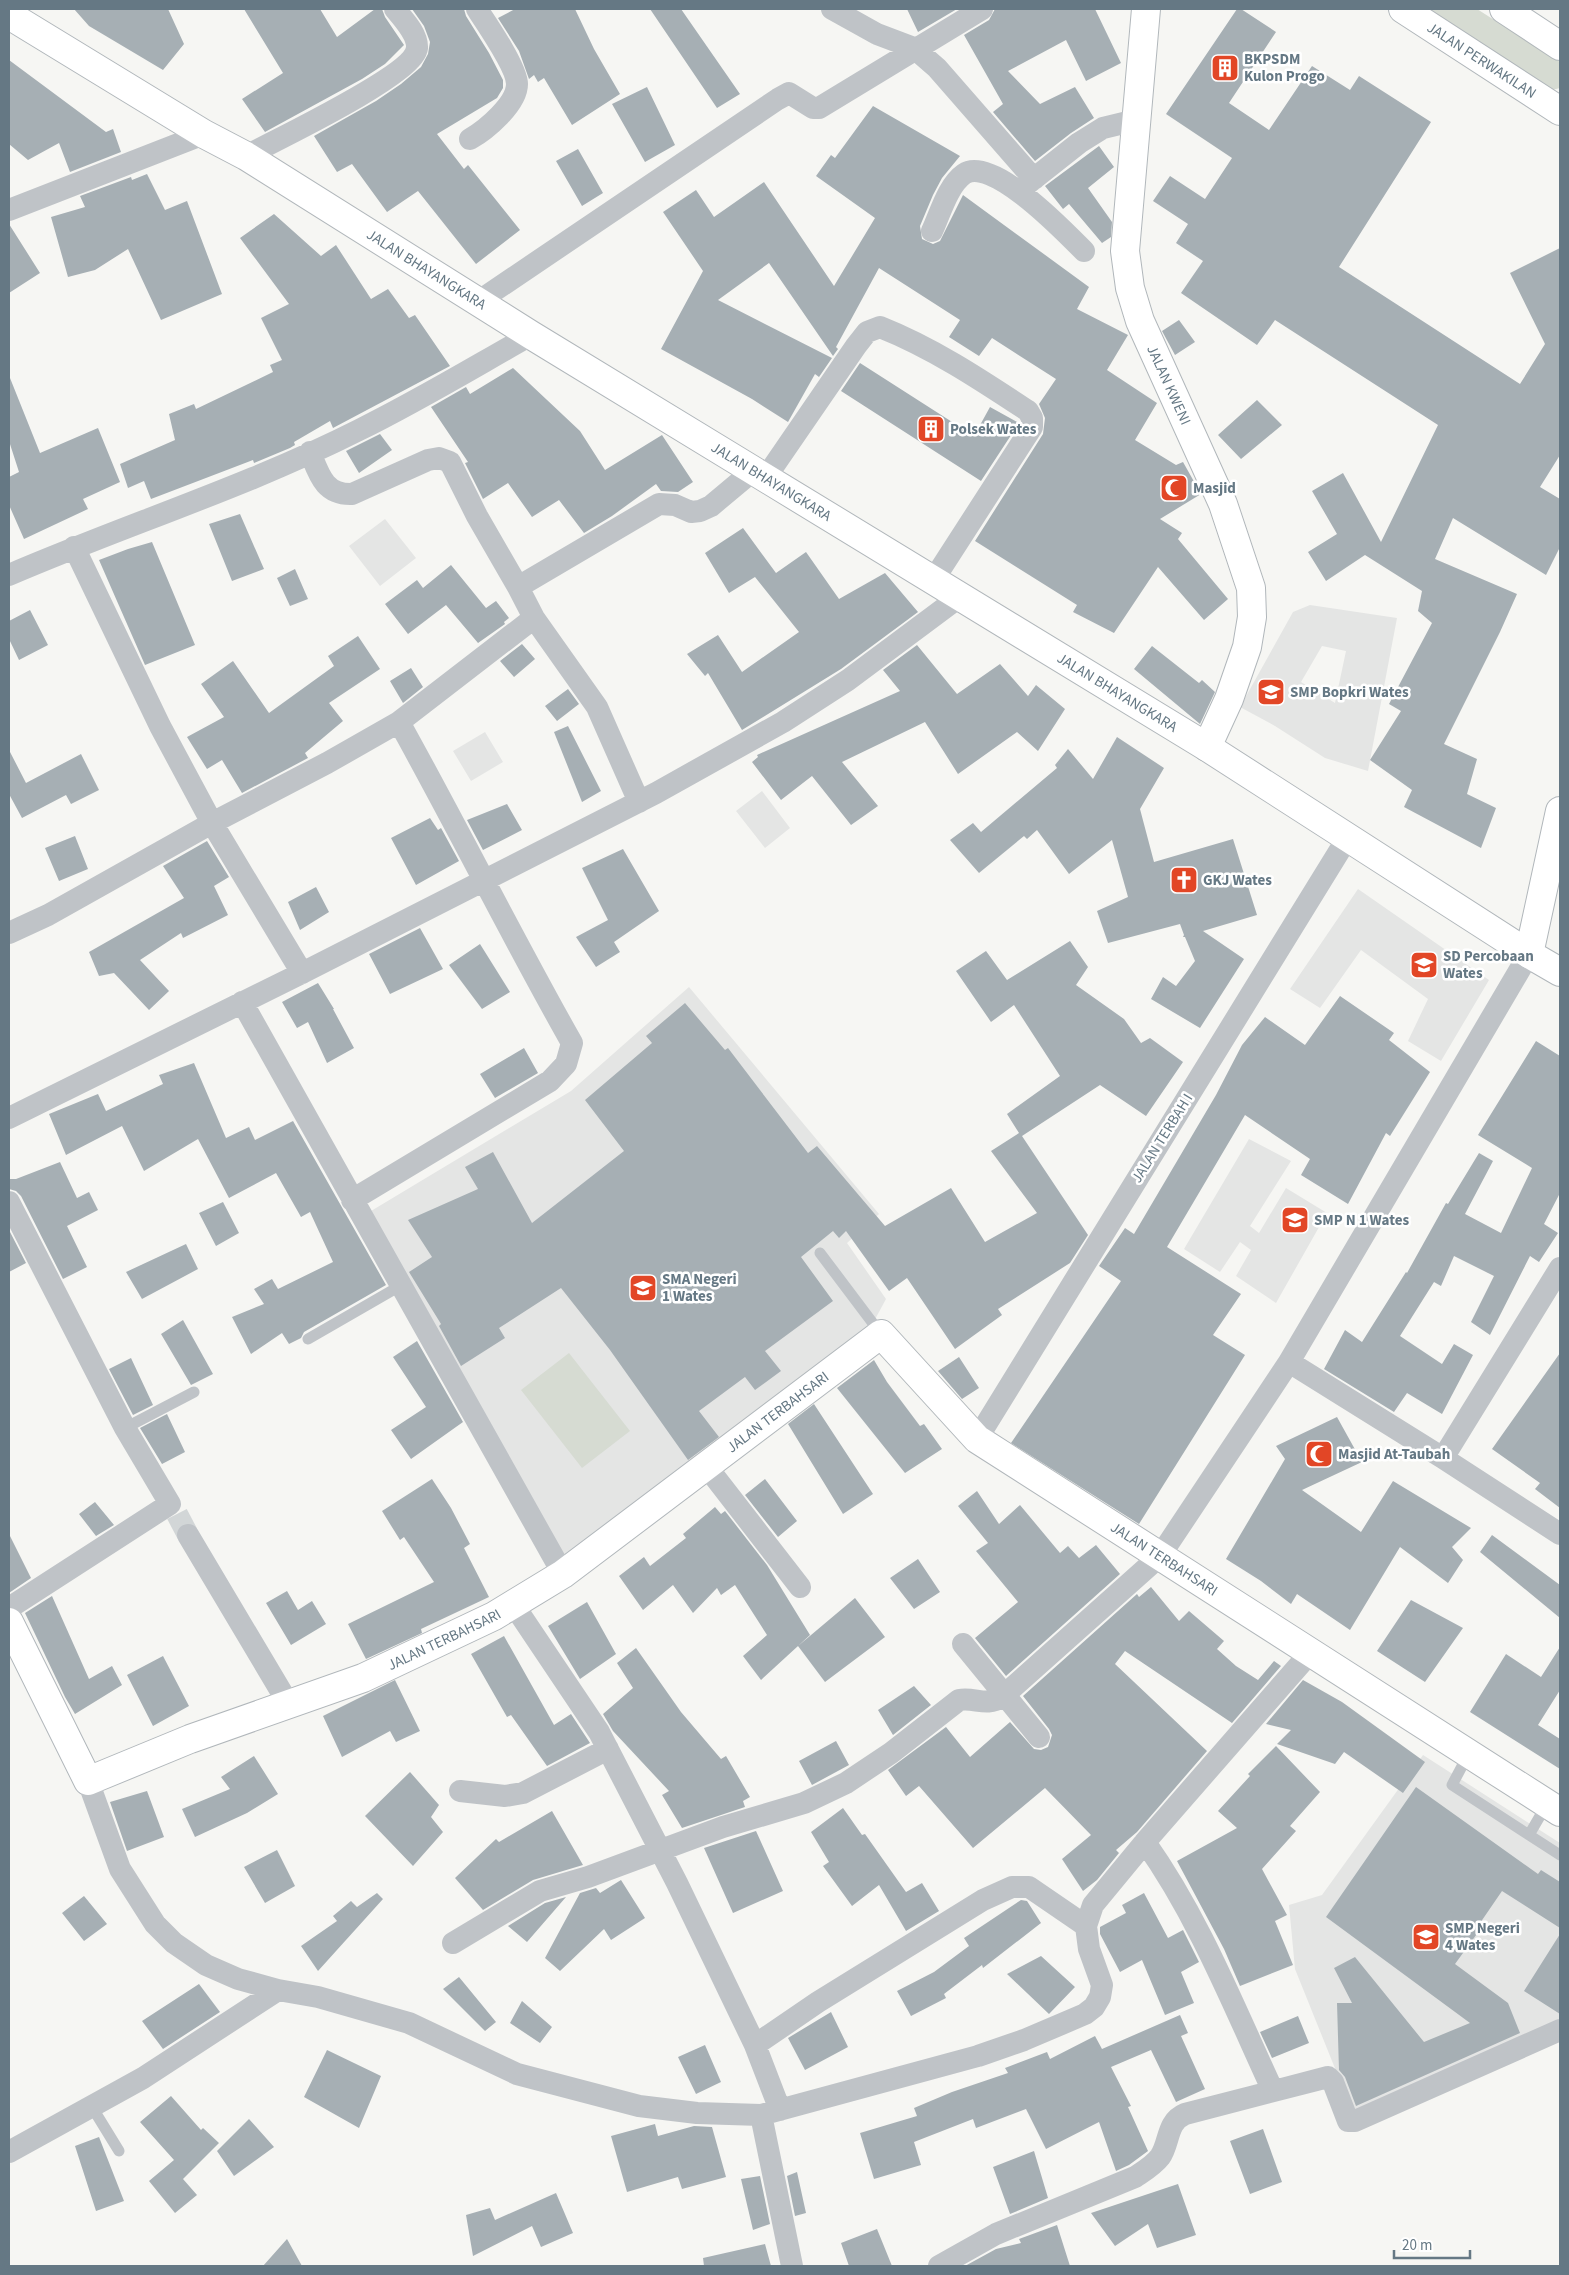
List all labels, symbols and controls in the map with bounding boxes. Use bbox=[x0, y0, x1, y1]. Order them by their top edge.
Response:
street label: JALAN PERWAKILAN bbox=[1423, 17, 1540, 104]
place label: BKPSDM Kulon Progo bbox=[1244, 49, 1325, 87]
building icon: BKPSDM Kulon Progo bbox=[1210, 53, 1240, 83]
street label: JALAN BHAYANGKARA bbox=[362, 224, 491, 316]
street label: JALAN KWENI bbox=[1141, 342, 1196, 428]
building icon: Polsek Wates bbox=[916, 414, 946, 444]
place label: Polsek Wates bbox=[950, 419, 1037, 440]
street label: JALAN BHAYANGKARA bbox=[707, 437, 836, 527]
mosque icon: Masjid bbox=[1159, 473, 1189, 503]
place label: Masjid bbox=[1193, 478, 1236, 499]
street label: JALAN BHAYANGKARA bbox=[1053, 648, 1182, 738]
school or university icon: SMP Bopkri Wates bbox=[1256, 677, 1286, 707]
place label: SMP Bopkri Wates bbox=[1290, 682, 1409, 703]
church icon: GKJ Wates bbox=[1169, 865, 1199, 895]
place label: GKJ Wates bbox=[1203, 870, 1272, 891]
place label: SD Percobaan Wates bbox=[1443, 946, 1534, 984]
school or university icon: SD Percobaan Wates bbox=[1409, 950, 1439, 980]
street label: JALAN TERBAH I bbox=[1127, 1090, 1198, 1187]
school or university icon: SMP N 1 Wates bbox=[1280, 1205, 1310, 1235]
place label: SMP N 1 Wates bbox=[1314, 1210, 1409, 1231]
place label: SMA Negeri 1 Wates bbox=[662, 1269, 737, 1307]
school or university icon: SMA Negeri 1 Wates bbox=[628, 1273, 658, 1303]
street label: JALAN TERBAHSARI bbox=[722, 1367, 834, 1458]
mosque icon: Masjid At-Taubah bbox=[1304, 1439, 1334, 1469]
place label: Masjid At-Taubah bbox=[1338, 1444, 1450, 1465]
street label: JALAN TERBAHSARI bbox=[1106, 1517, 1222, 1601]
street label: JALAN TERBAHSARI bbox=[384, 1604, 505, 1676]
place label: SMP Negeri 4 Wates bbox=[1445, 1918, 1520, 1956]
school or university icon: SMP Negeri 4 Wates bbox=[1411, 1922, 1441, 1952]
scale bar bbox=[1394, 2228, 1470, 2260]
text: 20 m bbox=[1402, 2235, 1432, 2256]

